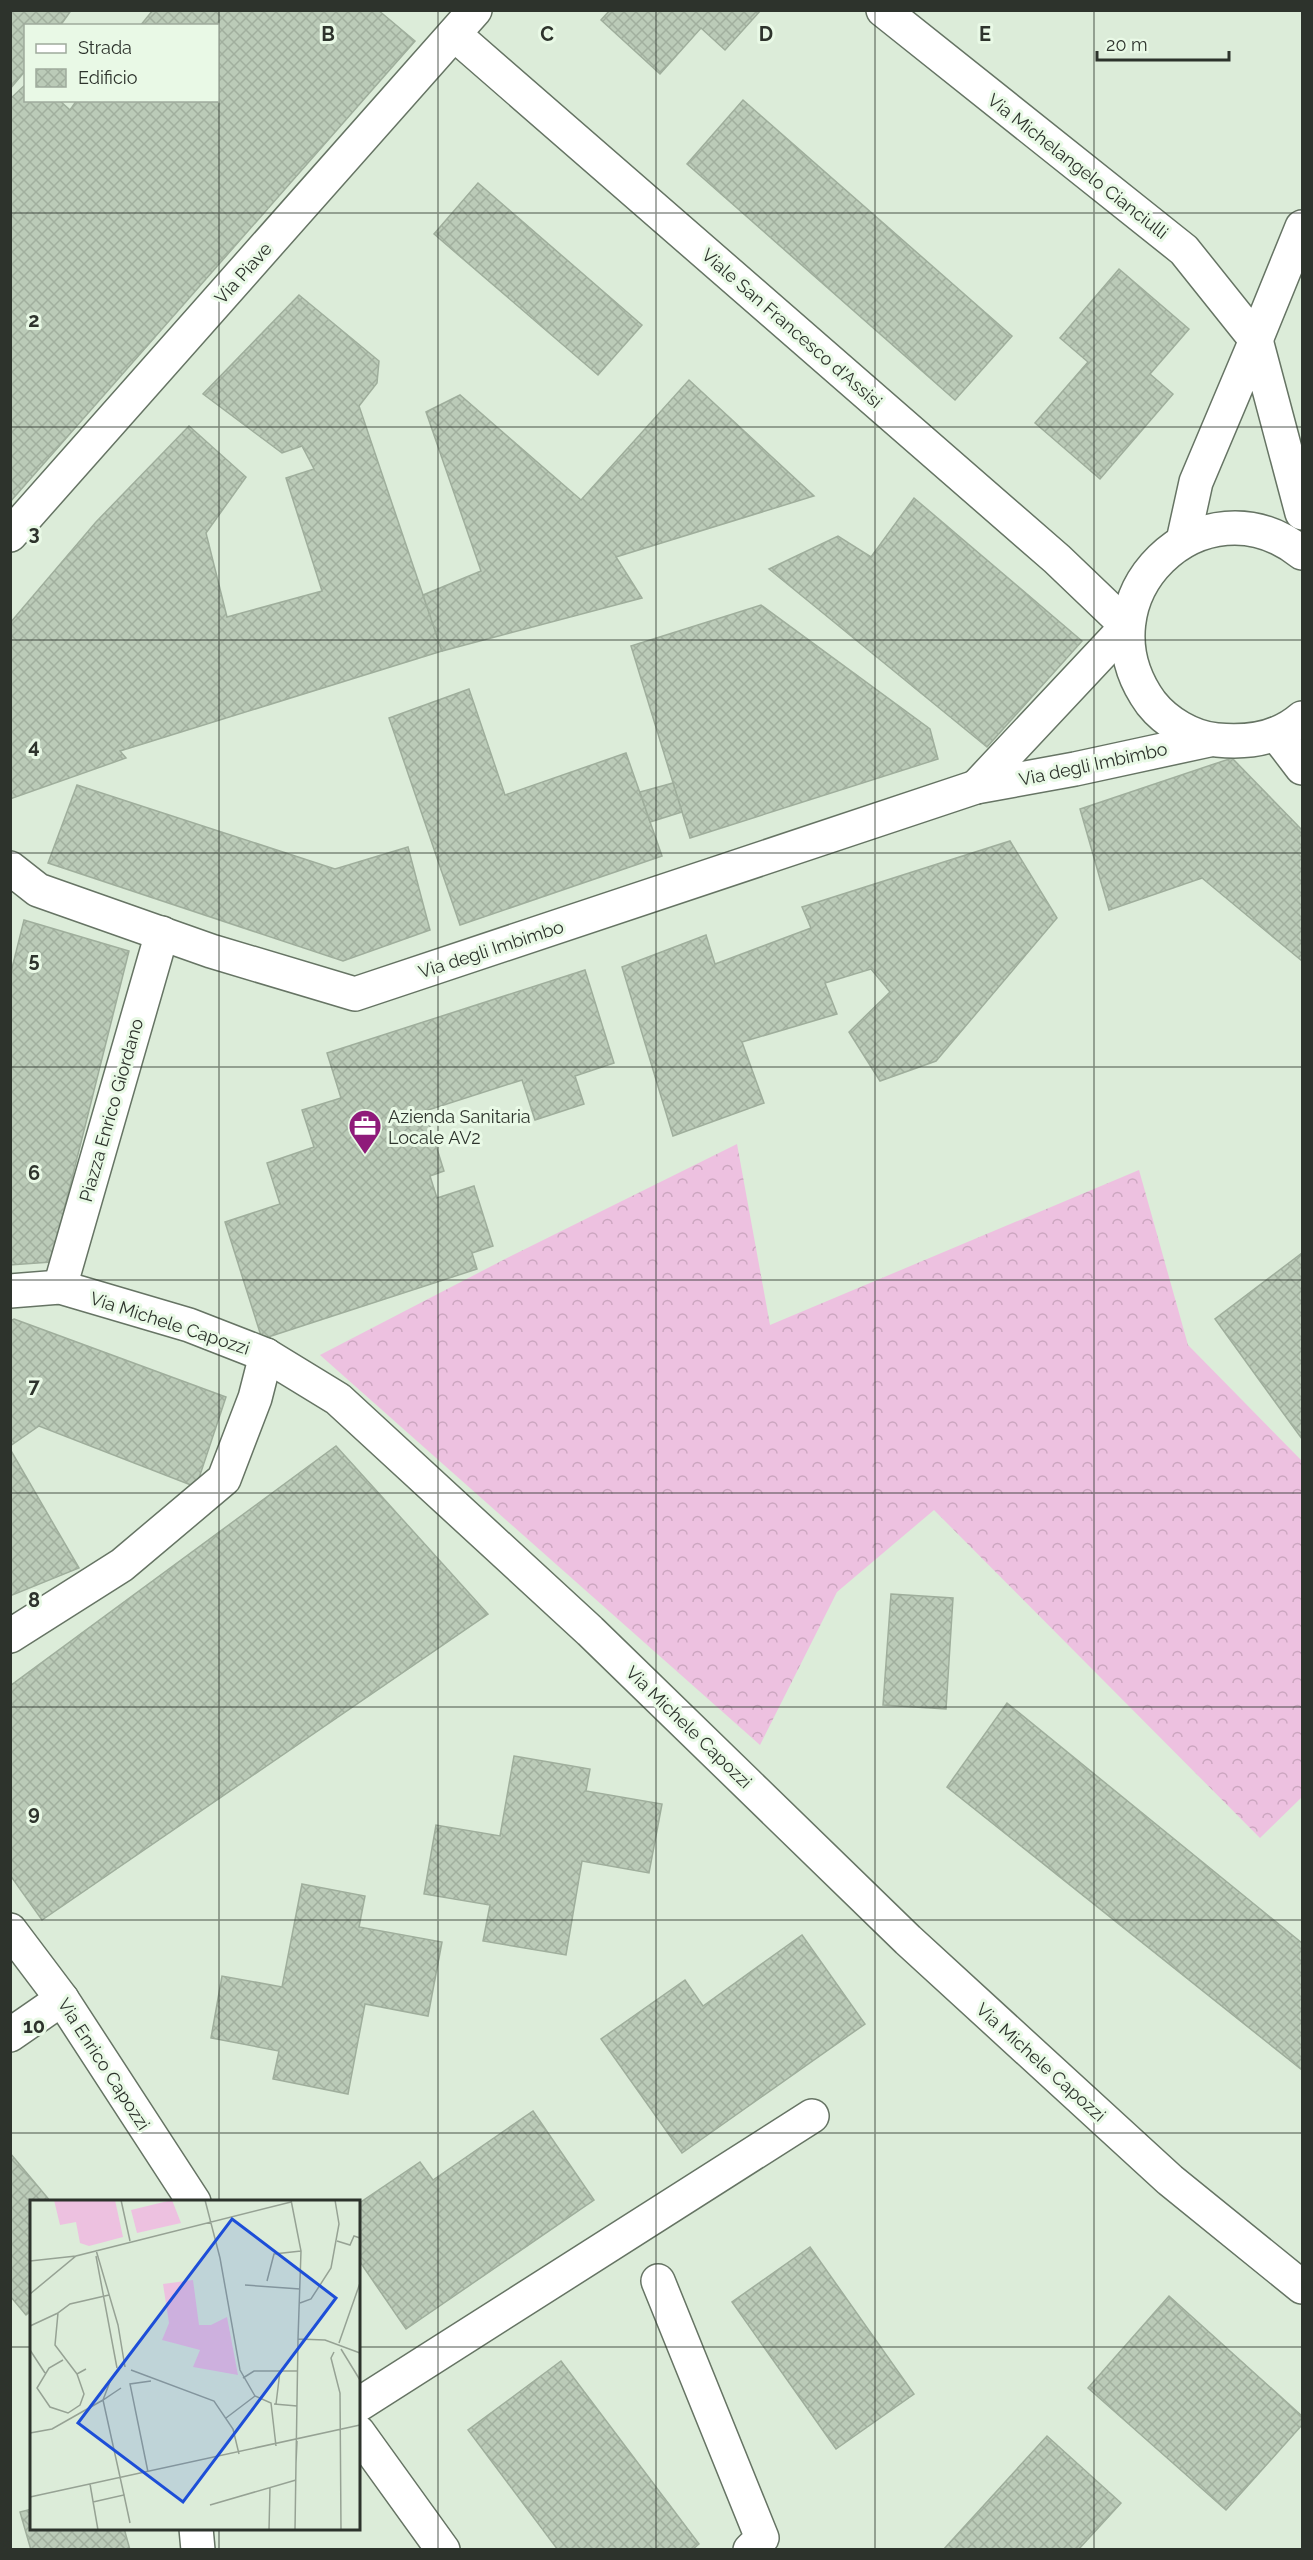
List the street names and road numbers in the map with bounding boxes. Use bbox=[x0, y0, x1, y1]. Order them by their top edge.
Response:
street label: Via Michelangelo Cianciulli bbox=[984, 89, 1172, 243]
street label: Via Piave bbox=[210, 238, 276, 308]
street label: Viale San Francesco d'Assisi bbox=[698, 244, 886, 412]
street label: Via degli Imbimbo bbox=[1017, 738, 1169, 790]
street label: Via degli Imbimbo bbox=[416, 916, 566, 982]
street label: Piazza Enrico Giordano bbox=[75, 1016, 147, 1204]
street label: Via Michele Capozzi bbox=[87, 1287, 253, 1359]
street label: Via Michele Capozzi bbox=[622, 1662, 756, 1792]
street label: Via Enrico Capozzi bbox=[54, 1994, 154, 2134]
street label: Via Michele Capozzi bbox=[972, 1998, 1110, 2126]

